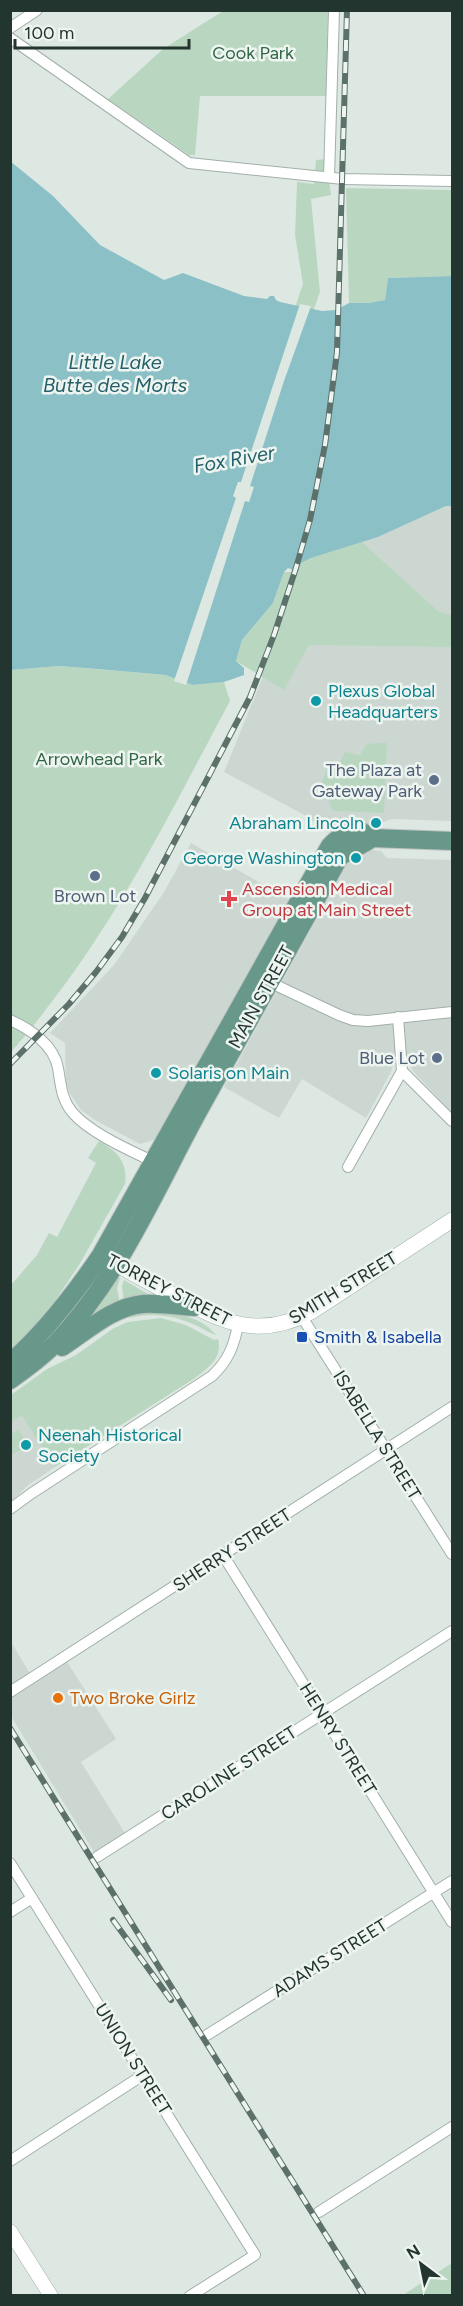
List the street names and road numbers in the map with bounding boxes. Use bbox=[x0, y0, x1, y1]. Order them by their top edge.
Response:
street label: MAIN STREET bbox=[224, 942, 298, 1052]
street label: SMITH STREET bbox=[285, 1247, 401, 1329]
street label: TORREY STREET bbox=[103, 1249, 235, 1331]
street label: ISABELLA STREET bbox=[328, 1366, 426, 1504]
street label: SHERRY STREET bbox=[169, 1504, 295, 1596]
street label: HENRY STREET bbox=[295, 1679, 381, 1799]
street label: CAROLINE STREET bbox=[157, 1721, 301, 1825]
street label: ADAMS STREET bbox=[269, 1914, 391, 2002]
street label: UNION STREET bbox=[90, 1999, 176, 2119]

